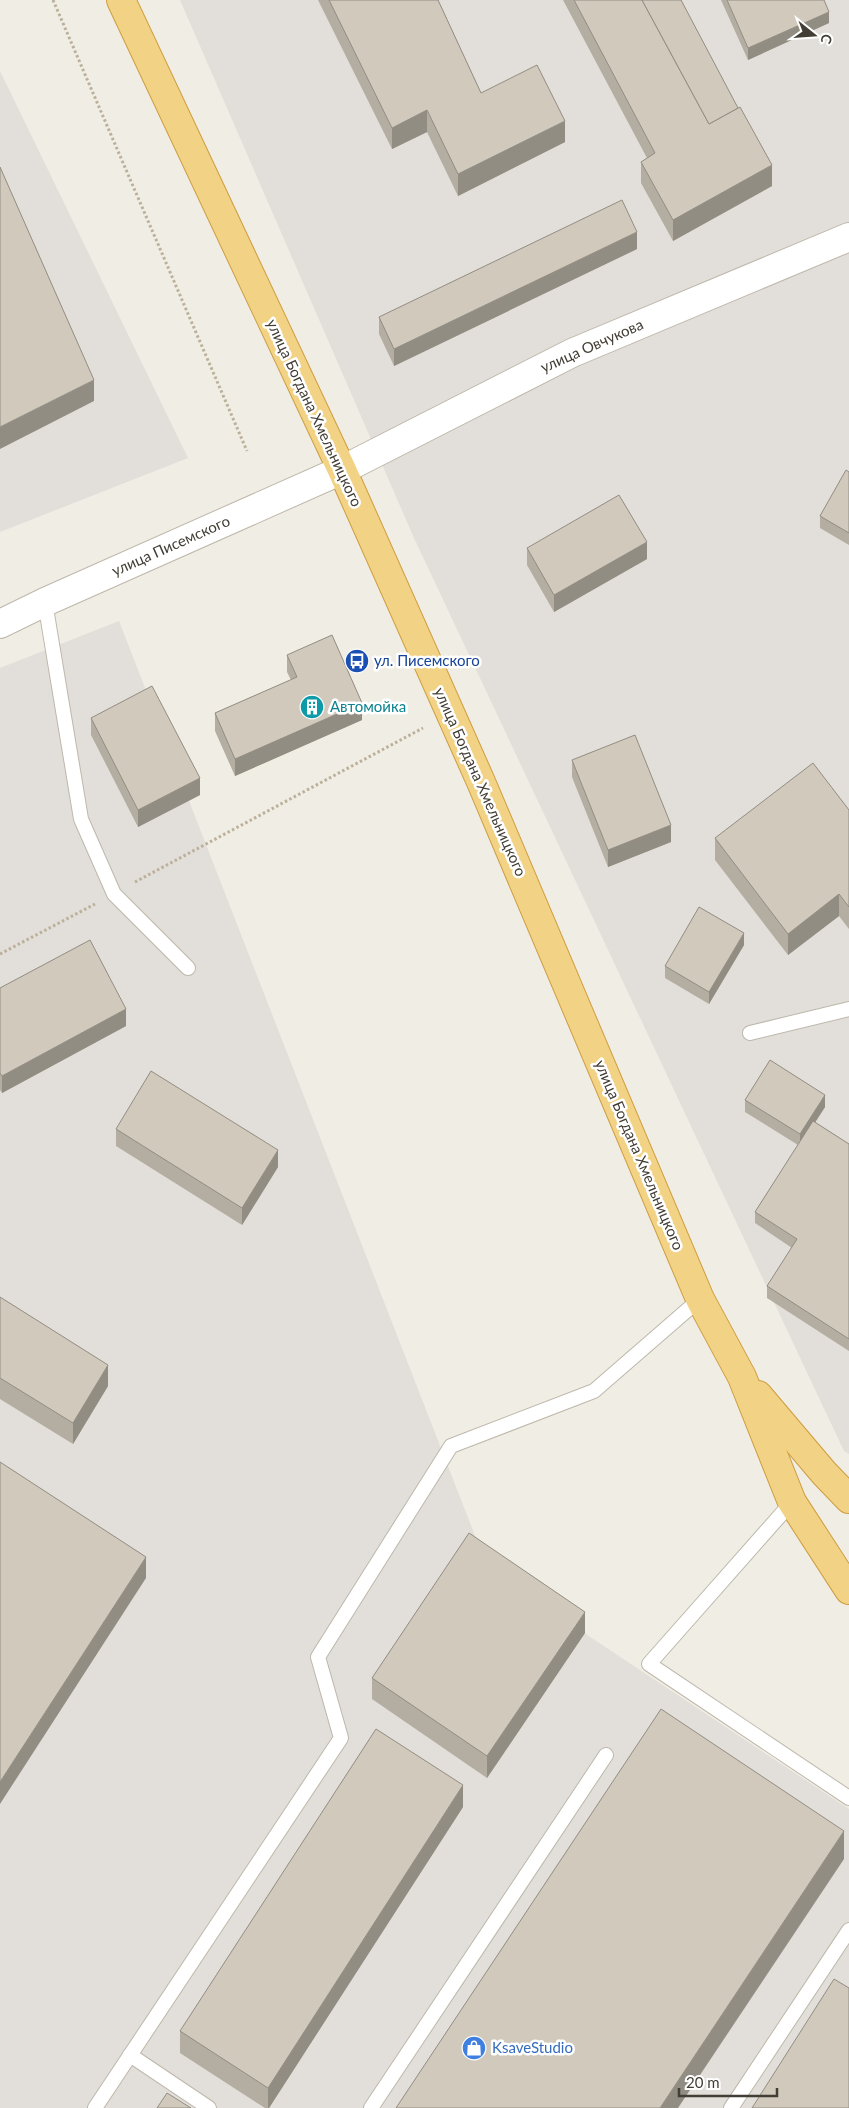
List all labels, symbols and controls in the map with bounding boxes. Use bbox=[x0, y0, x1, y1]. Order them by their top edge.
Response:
north arrow bbox=[789, 10, 839, 60]
text: С bbox=[817, 32, 836, 47]
street label: улица Овчукова bbox=[537, 314, 646, 376]
street label: улица Богдана Хмельницкого bbox=[263, 316, 366, 509]
street label: улица Писемского bbox=[109, 511, 232, 579]
bus stop icon: ул. Писемского bbox=[344, 648, 370, 674]
place label: ул. Писемского bbox=[374, 651, 480, 669]
street label: улица Богдана Хмельницкого bbox=[431, 684, 531, 879]
building icon: Автомойка bbox=[299, 694, 325, 720]
place label: Автомойка bbox=[330, 697, 406, 715]
street label: улица Богдана Хмельницкого bbox=[592, 1057, 688, 1252]
shop icon: KsaveStudio bbox=[461, 2035, 487, 2061]
place label: KsaveStudio bbox=[492, 2038, 573, 2056]
scale bar bbox=[679, 2066, 776, 2098]
text: 20 m bbox=[686, 2073, 720, 2091]

